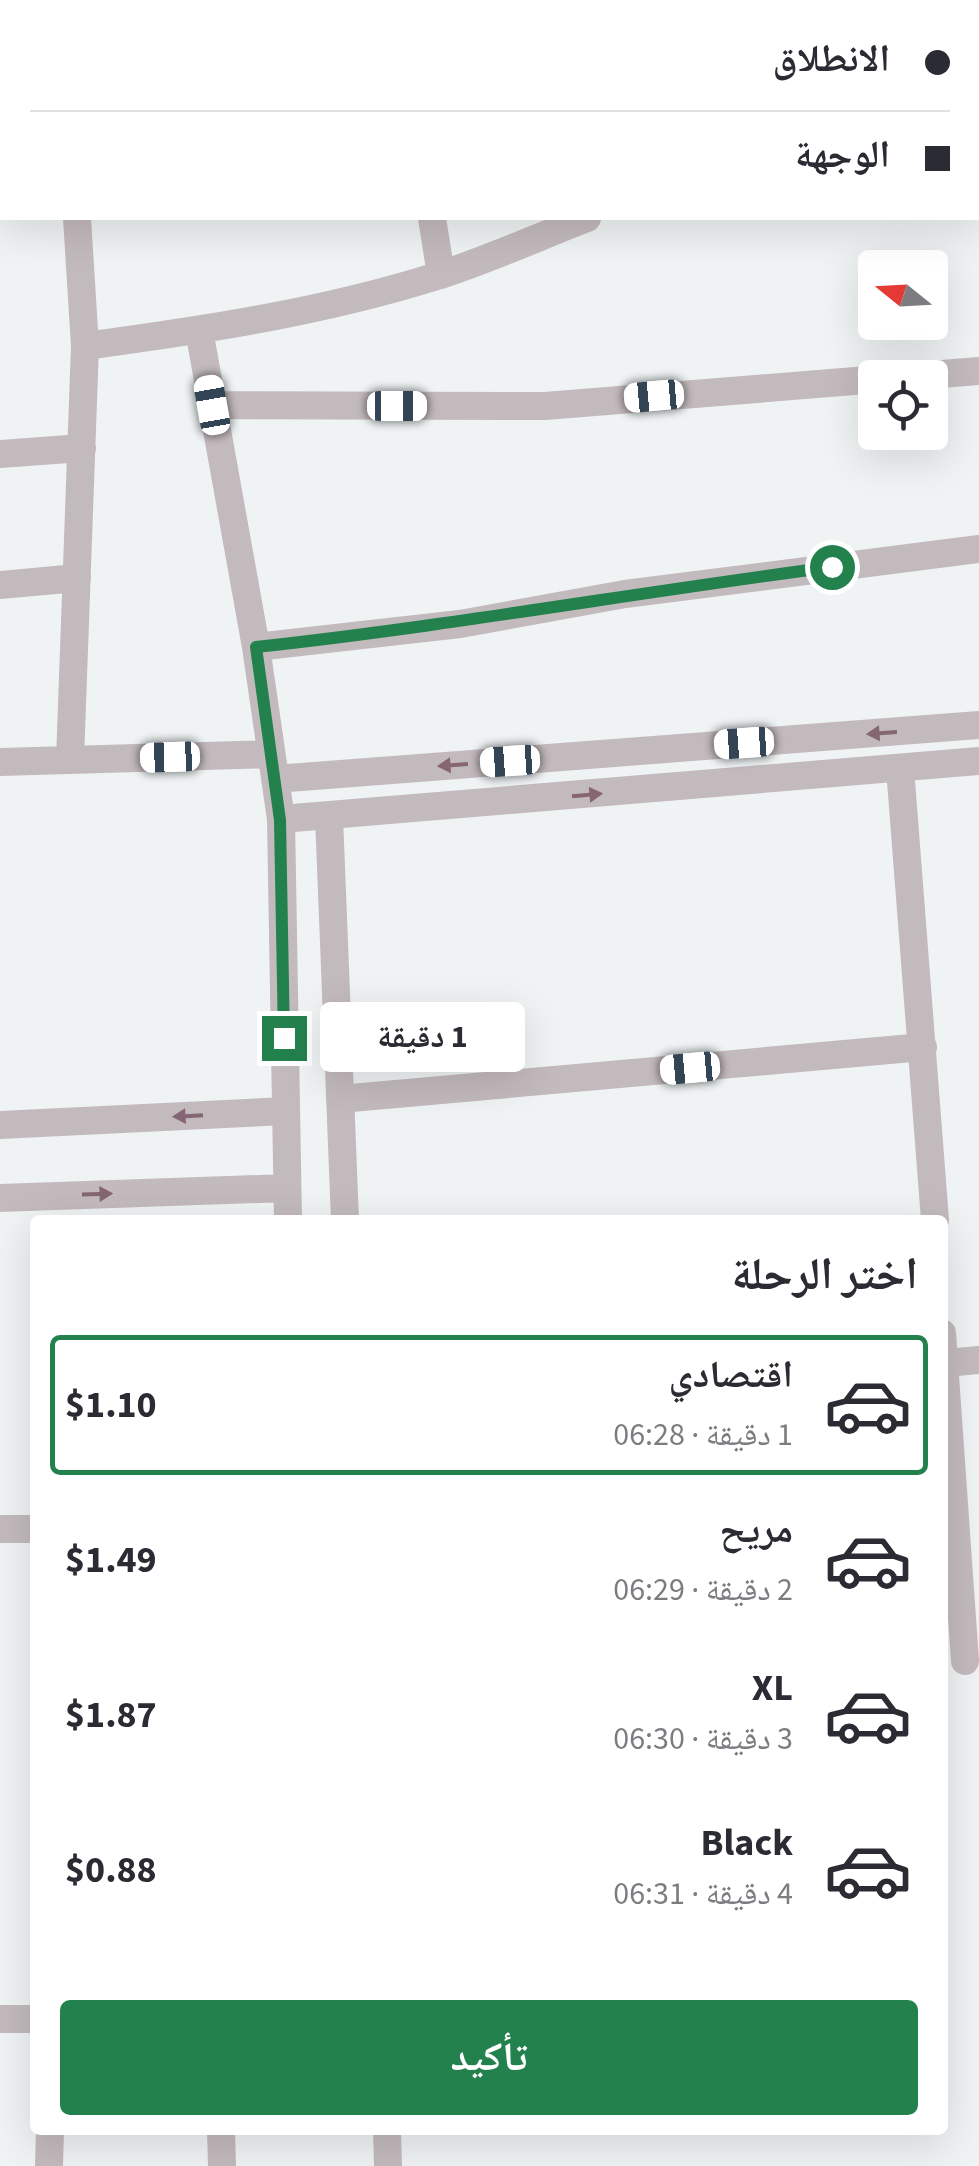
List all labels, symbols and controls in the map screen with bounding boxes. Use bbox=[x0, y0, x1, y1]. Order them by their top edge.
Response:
text: الانطلاق bbox=[772, 32, 890, 86]
text: الوجهة bbox=[795, 128, 890, 182]
north arrow bbox=[858, 250, 948, 340]
map controls bbox=[858, 250, 948, 450]
button: locate bbox=[858, 360, 948, 450]
car bbox=[192, 373, 232, 437]
car bbox=[623, 378, 685, 414]
car bbox=[367, 391, 427, 421]
route start bbox=[810, 545, 855, 590]
one-way arrow bbox=[865, 725, 897, 741]
car bbox=[713, 726, 775, 760]
car bbox=[139, 741, 201, 773]
car bbox=[479, 744, 541, 778]
one-way arrow bbox=[437, 757, 468, 773]
one-way arrow bbox=[572, 786, 603, 802]
callout: 1 دقيقة bbox=[319, 1003, 524, 1073]
text: 1 دقيقة bbox=[377, 1014, 468, 1060]
route end bbox=[262, 1016, 307, 1061]
car bbox=[659, 1050, 721, 1086]
one-way arrow bbox=[172, 1108, 204, 1124]
one-way arrow bbox=[82, 1186, 114, 1202]
text: اختر الرحلة bbox=[732, 1243, 918, 1307]
text: اقتصادي bbox=[669, 1348, 793, 1402]
icon: car bbox=[823, 1360, 913, 1450]
text: $1.10 bbox=[65, 1378, 157, 1432]
text: 1 دقيقة · 06:28 bbox=[613, 1412, 793, 1458]
text: مريح bbox=[719, 1503, 793, 1557]
icon: car bbox=[823, 1515, 913, 1605]
text: $1.49 bbox=[65, 1533, 157, 1587]
text: 2 دقيقة · 06:29 bbox=[613, 1567, 793, 1613]
text: XL bbox=[752, 1661, 793, 1715]
icon: car bbox=[823, 1670, 913, 1760]
text: $1.87 bbox=[65, 1688, 157, 1742]
text: 3 دقيقة · 06:30 bbox=[613, 1716, 793, 1762]
text: Black bbox=[701, 1816, 793, 1870]
icon: car bbox=[823, 1825, 913, 1915]
text: $0.88 bbox=[65, 1843, 157, 1897]
text: 4 دقيقة · 06:31 bbox=[613, 1871, 793, 1917]
button: تأكيد bbox=[60, 2000, 918, 2115]

